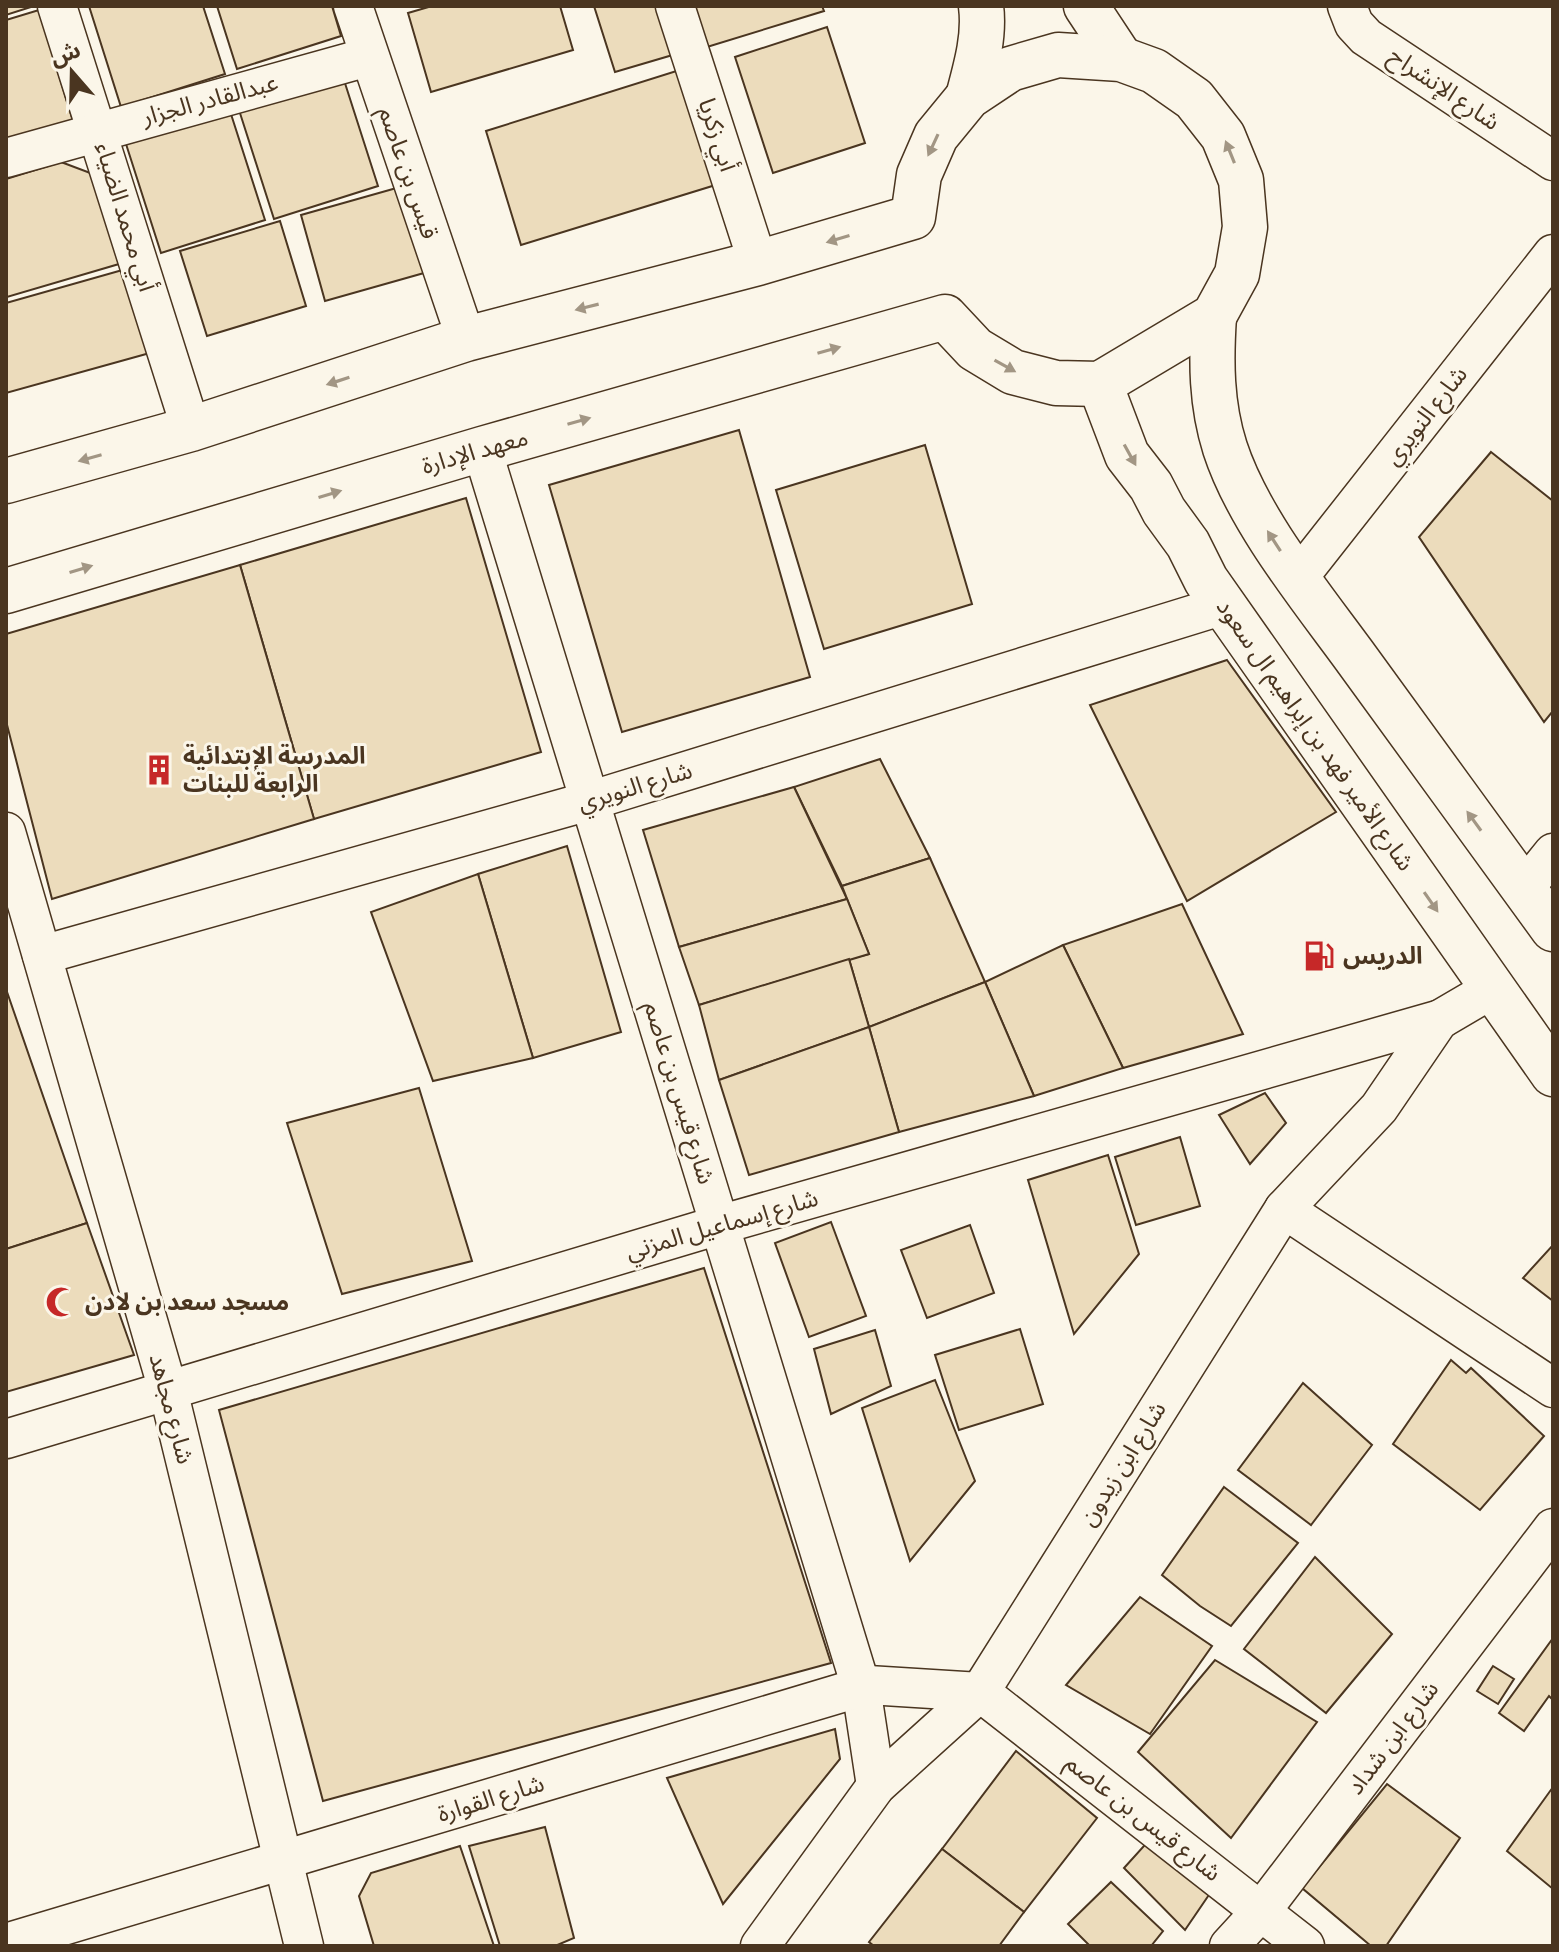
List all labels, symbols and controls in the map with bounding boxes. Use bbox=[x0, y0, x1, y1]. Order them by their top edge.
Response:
north arrow bbox=[32, 32, 112, 112]
text: ش bbox=[46, 34, 85, 74]
street label: شارع الإنشراح bbox=[1381, 39, 1507, 139]
street label: عبدالقادر الجزار bbox=[137, 65, 282, 135]
street label: أبي زكريا bbox=[688, 94, 745, 176]
street label: قيس بن عاصم bbox=[369, 102, 447, 244]
one-way arrow bbox=[926, 134, 940, 157]
street label: أبي محمد الضياء bbox=[85, 138, 164, 296]
one-way arrow bbox=[1223, 140, 1236, 164]
one-way arrow bbox=[826, 233, 850, 246]
one-way arrow bbox=[575, 302, 600, 314]
one-way arrow bbox=[818, 343, 842, 356]
one-way arrow bbox=[993, 359, 1016, 373]
street label: شارع النويري bbox=[1376, 359, 1477, 474]
one-way arrow bbox=[326, 375, 350, 387]
one-way arrow bbox=[568, 414, 592, 427]
street label: معهد الإدارة bbox=[418, 420, 532, 484]
one-way arrow bbox=[1123, 444, 1137, 466]
one-way arrow bbox=[77, 452, 101, 465]
one-way arrow bbox=[318, 487, 342, 500]
one-way arrow bbox=[1268, 530, 1282, 552]
one-way arrow bbox=[69, 562, 93, 575]
street label: شارع الأمير فهد بن إبراهيم ال سعود bbox=[1207, 592, 1423, 878]
place label: المدرسة الإبتدائية الرابعة للبنات bbox=[183, 739, 366, 802]
building icon: المدرسة الإبتدائية الرابعة للبنات bbox=[142, 753, 176, 787]
street label: شارع النويري bbox=[573, 753, 697, 822]
one-way arrow bbox=[1466, 810, 1482, 832]
one-way arrow bbox=[1423, 892, 1438, 913]
fuel station icon: الدريس bbox=[1302, 939, 1336, 973]
place label: الدريس bbox=[1343, 939, 1423, 974]
street label: شارع قيس بن عاصم bbox=[635, 997, 723, 1189]
street label: شارع إسماعيل المزني bbox=[622, 1181, 823, 1270]
mosque icon: مسجد سعد بن لادن bbox=[44, 1285, 78, 1319]
place label: مسجد سعد بن لادن bbox=[85, 1285, 289, 1320]
street label: شارع مجاهد bbox=[139, 1350, 203, 1468]
street label: شارع ابن زيدون bbox=[1071, 1395, 1175, 1533]
street label: شارع ابن شداد bbox=[1338, 1674, 1448, 1802]
street label: شارع قيس بن عاصم bbox=[1058, 1746, 1228, 1890]
street label: شارع القوارة bbox=[433, 1766, 549, 1832]

